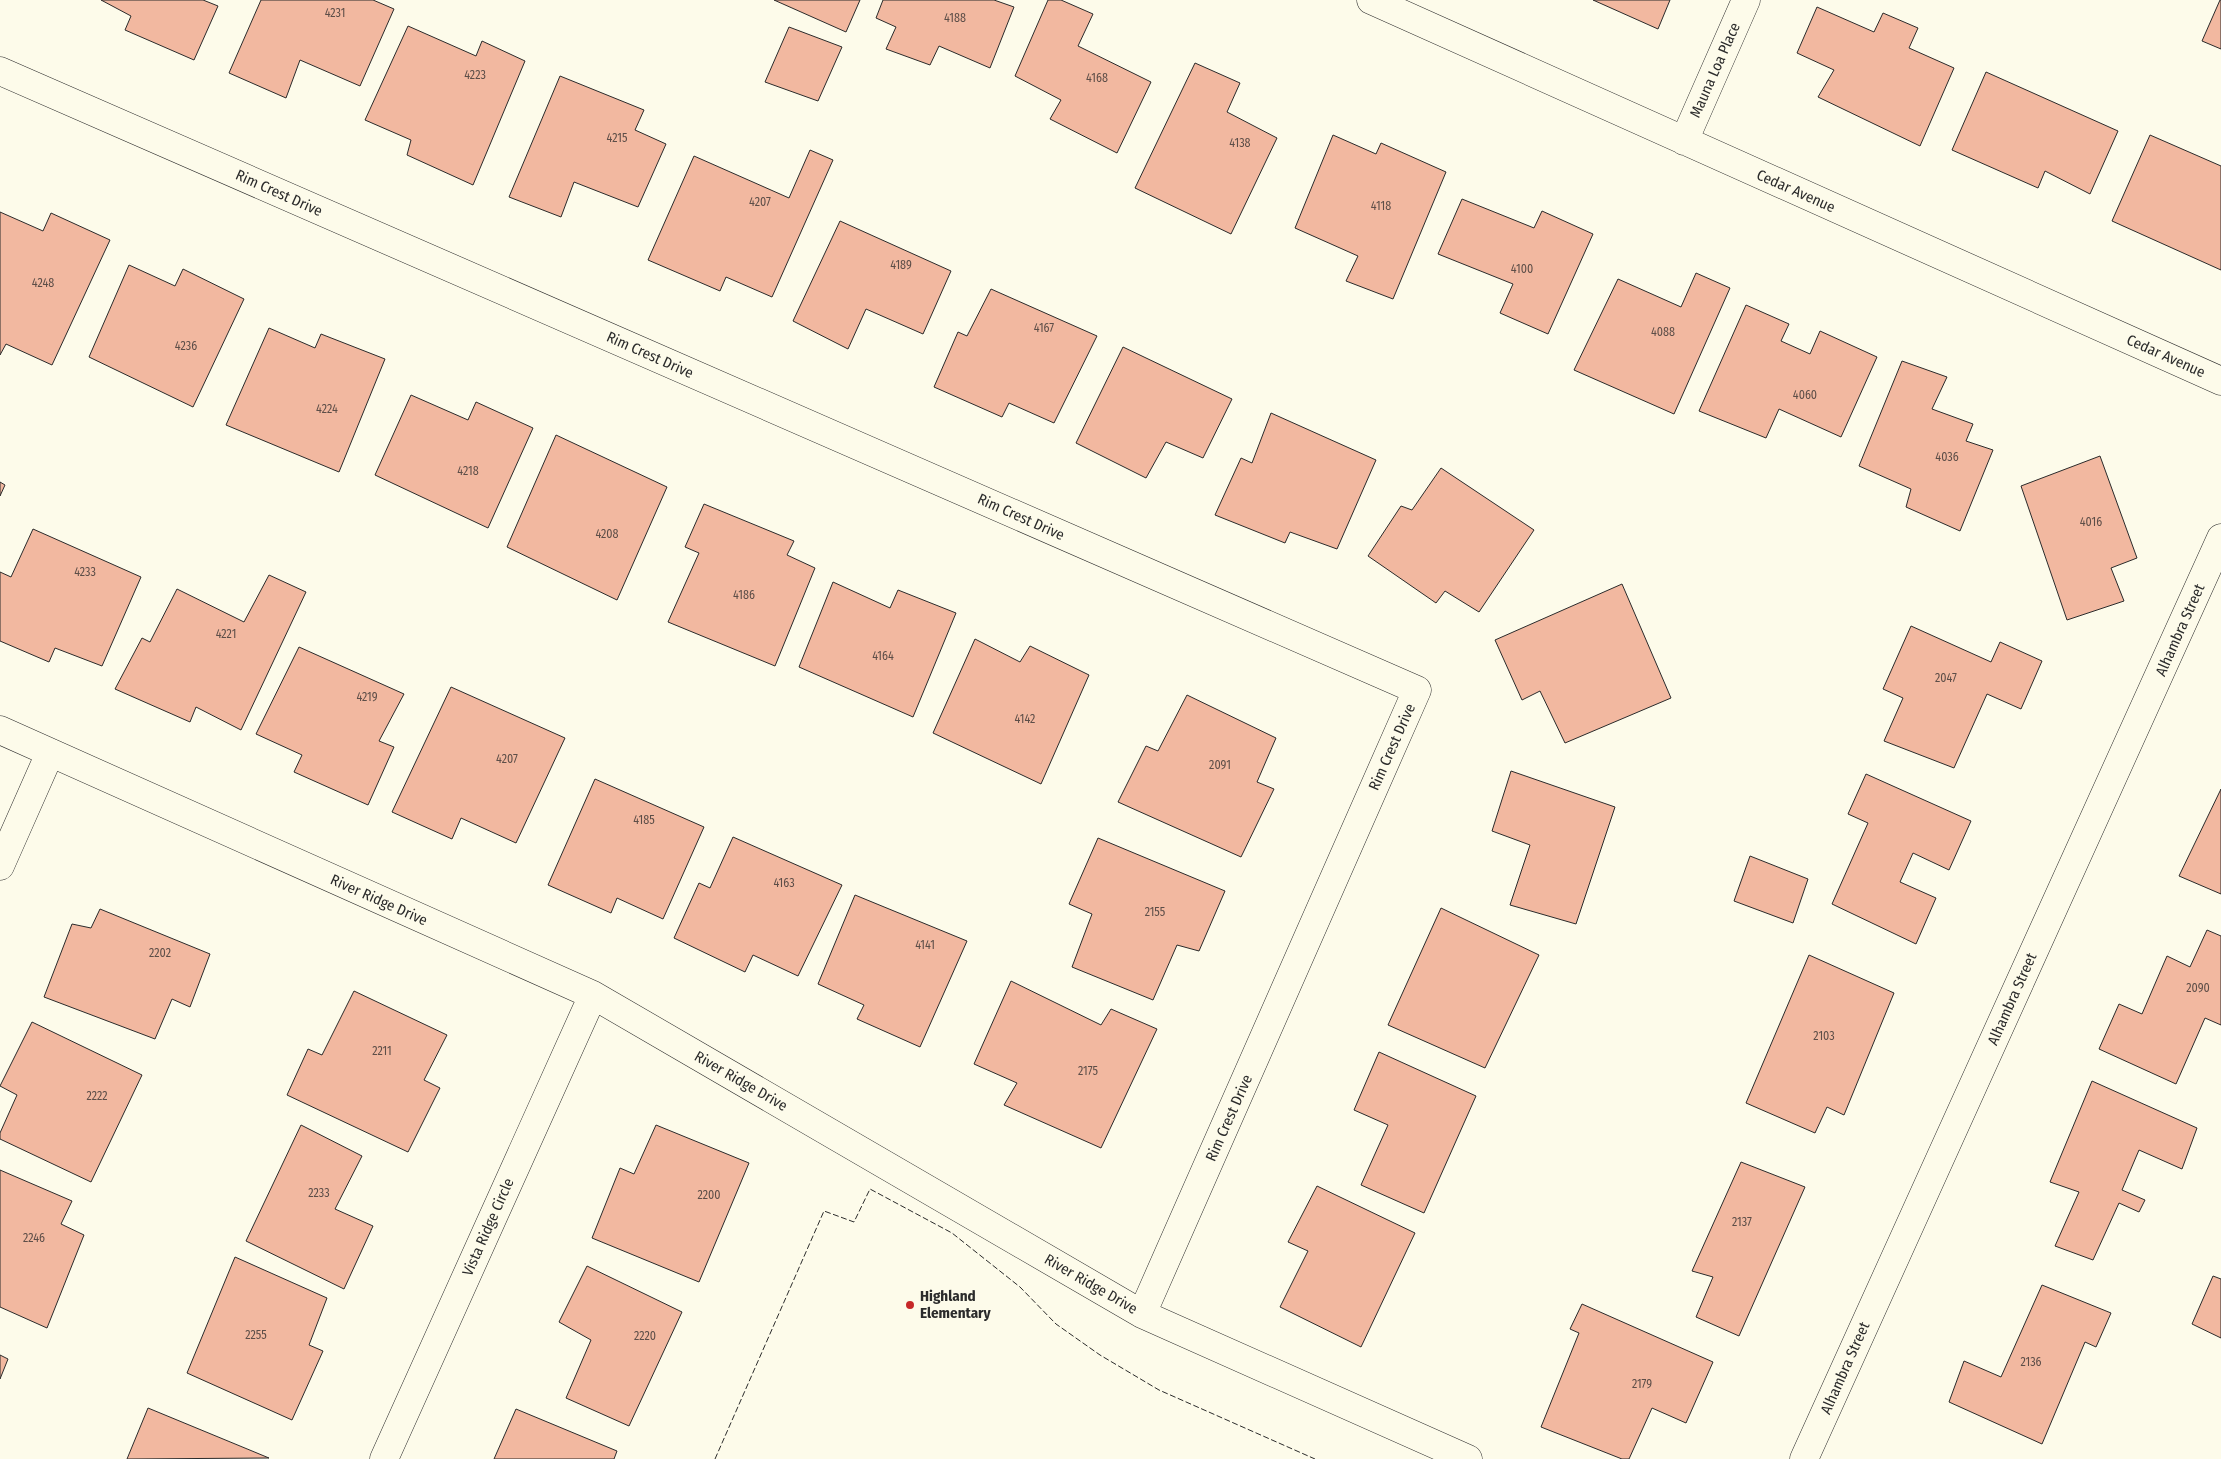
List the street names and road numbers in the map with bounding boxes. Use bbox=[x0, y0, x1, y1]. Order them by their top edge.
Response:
street label: Mauna Loa Place bbox=[1686, 20, 1744, 120]
street label: Rim Crest Drive bbox=[233, 166, 325, 220]
street label: Cedar Avenue bbox=[1754, 166, 1838, 216]
street label: Rim Crest Drive bbox=[604, 328, 696, 382]
street label: Cedar Avenue bbox=[2124, 331, 2208, 381]
street label: Rim Crest Drive bbox=[975, 490, 1067, 544]
street label: Alhambra Street bbox=[2152, 581, 2208, 679]
street label: Rim Crest Drive bbox=[1365, 701, 1419, 793]
street label: River Ridge Drive bbox=[328, 871, 430, 929]
street label: Alhambra Street bbox=[1984, 950, 2040, 1048]
street label: River Ridge Drive bbox=[691, 1047, 791, 1115]
street label: Rim Crest Drive bbox=[1202, 1072, 1256, 1164]
street label: Vista Ridge Circle bbox=[458, 1175, 518, 1279]
street label: River Ridge Drive bbox=[1041, 1250, 1141, 1318]
street label: Alhambra Street bbox=[1817, 1319, 1873, 1417]

